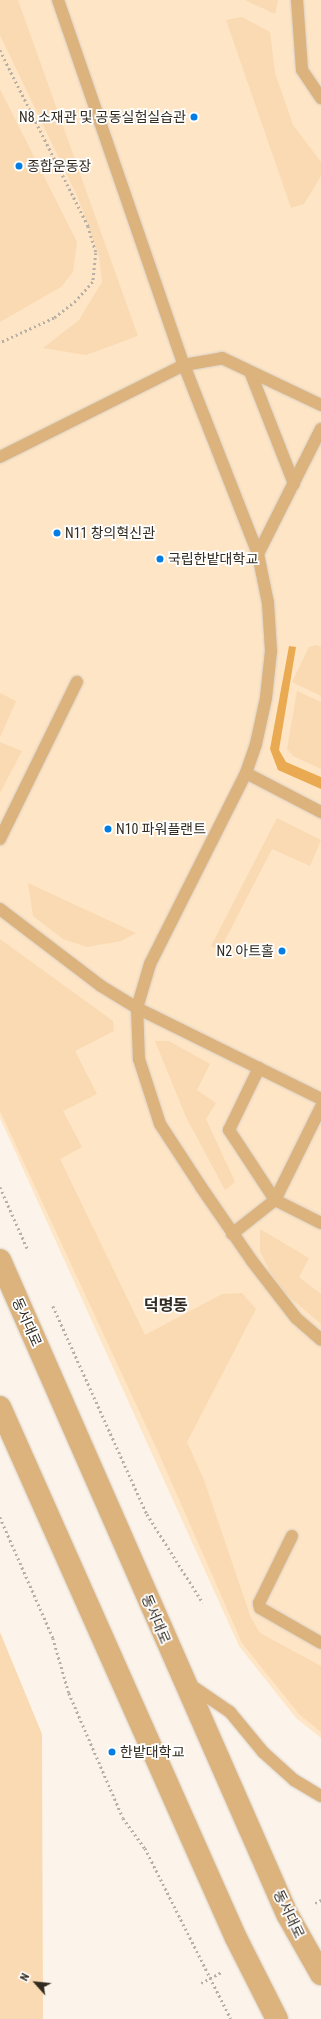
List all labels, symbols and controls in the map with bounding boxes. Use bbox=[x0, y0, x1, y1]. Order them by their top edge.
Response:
place label: N8 소재관 및 공동실험실습관 bbox=[19, 109, 186, 125]
marker: N8 소재관 및 공동실험실습관 bbox=[189, 112, 199, 122]
place label: 종합운동장 bbox=[27, 158, 91, 174]
marker: 종합운동장 bbox=[14, 161, 24, 171]
place label: N11 창의혁신관 bbox=[65, 525, 155, 541]
marker: N11 창의혁신관 bbox=[52, 528, 62, 538]
place label: 국립한밭대학교 bbox=[168, 551, 258, 567]
marker: 국립한밭대학교 bbox=[155, 554, 165, 564]
place label: N10 파워플랜트 bbox=[116, 821, 206, 837]
marker: N10 파워플랜트 bbox=[103, 824, 113, 834]
place label: N2 아트홀 bbox=[217, 943, 274, 959]
marker: N2 아트홀 bbox=[277, 946, 287, 956]
street label: 동서대로 bbox=[9, 1295, 45, 1349]
district label: 덕명동 bbox=[144, 1296, 188, 1316]
street label: 동서대로 bbox=[138, 1592, 174, 1646]
place label: 한밭대학교 bbox=[120, 1744, 184, 1760]
marker: 한밭대학교 bbox=[107, 1747, 117, 1757]
street label: 동서대로 bbox=[270, 1887, 308, 1941]
north arrow bbox=[16, 1963, 56, 2003]
text: N bbox=[18, 1971, 32, 1983]

